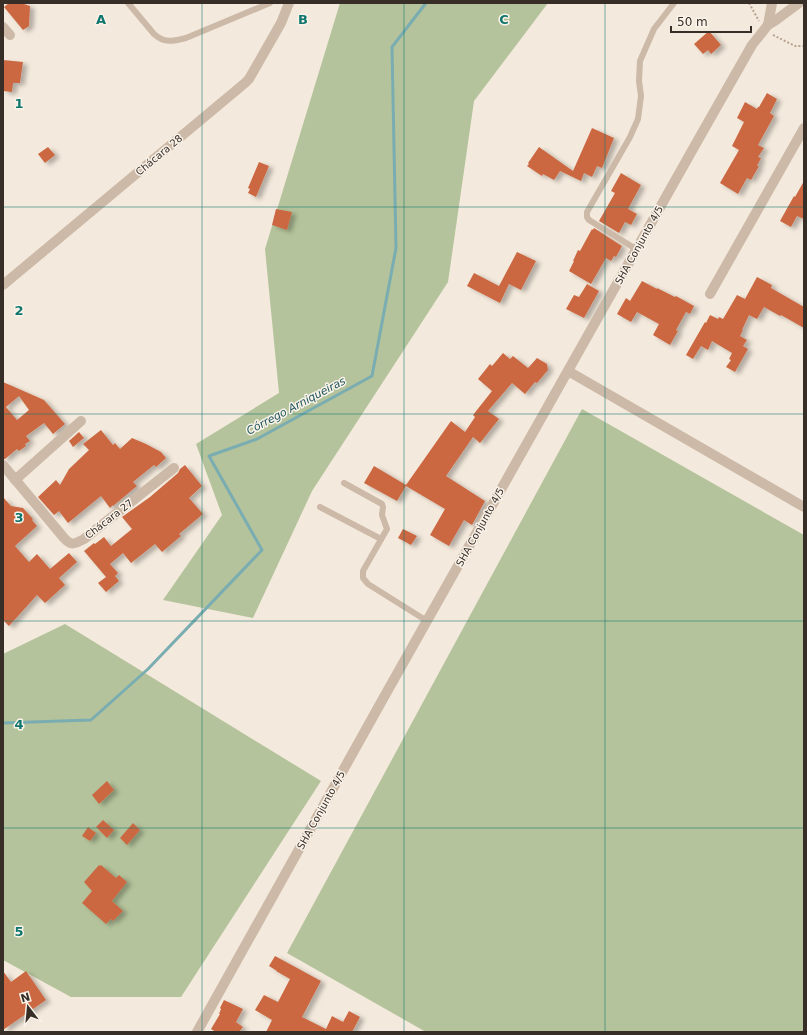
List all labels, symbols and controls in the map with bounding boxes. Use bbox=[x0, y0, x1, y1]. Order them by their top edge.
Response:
scale bar bbox=[671, 8, 751, 34]
text: A bbox=[96, 12, 106, 27]
text: B bbox=[298, 12, 308, 27]
text: C bbox=[499, 12, 509, 27]
text: 50 m bbox=[677, 15, 708, 29]
text: 1 bbox=[14, 96, 24, 111]
street label: Chácara 28 bbox=[134, 132, 184, 178]
street label: SHA Conjunto 4/5 bbox=[613, 204, 665, 286]
text: 2 bbox=[14, 303, 24, 318]
water label: Córrego Arniqueiras bbox=[244, 374, 348, 438]
street label: SHA Conjunto 4/5 bbox=[454, 486, 506, 568]
street label: Chácara 27 bbox=[83, 497, 135, 541]
text: 3 bbox=[14, 510, 24, 525]
text: 4 bbox=[14, 717, 24, 732]
street label: SHA Conjunto 4/5 bbox=[295, 769, 347, 851]
text: 5 bbox=[14, 924, 24, 939]
north arrow bbox=[8, 987, 48, 1027]
text: N bbox=[19, 990, 32, 1005]

